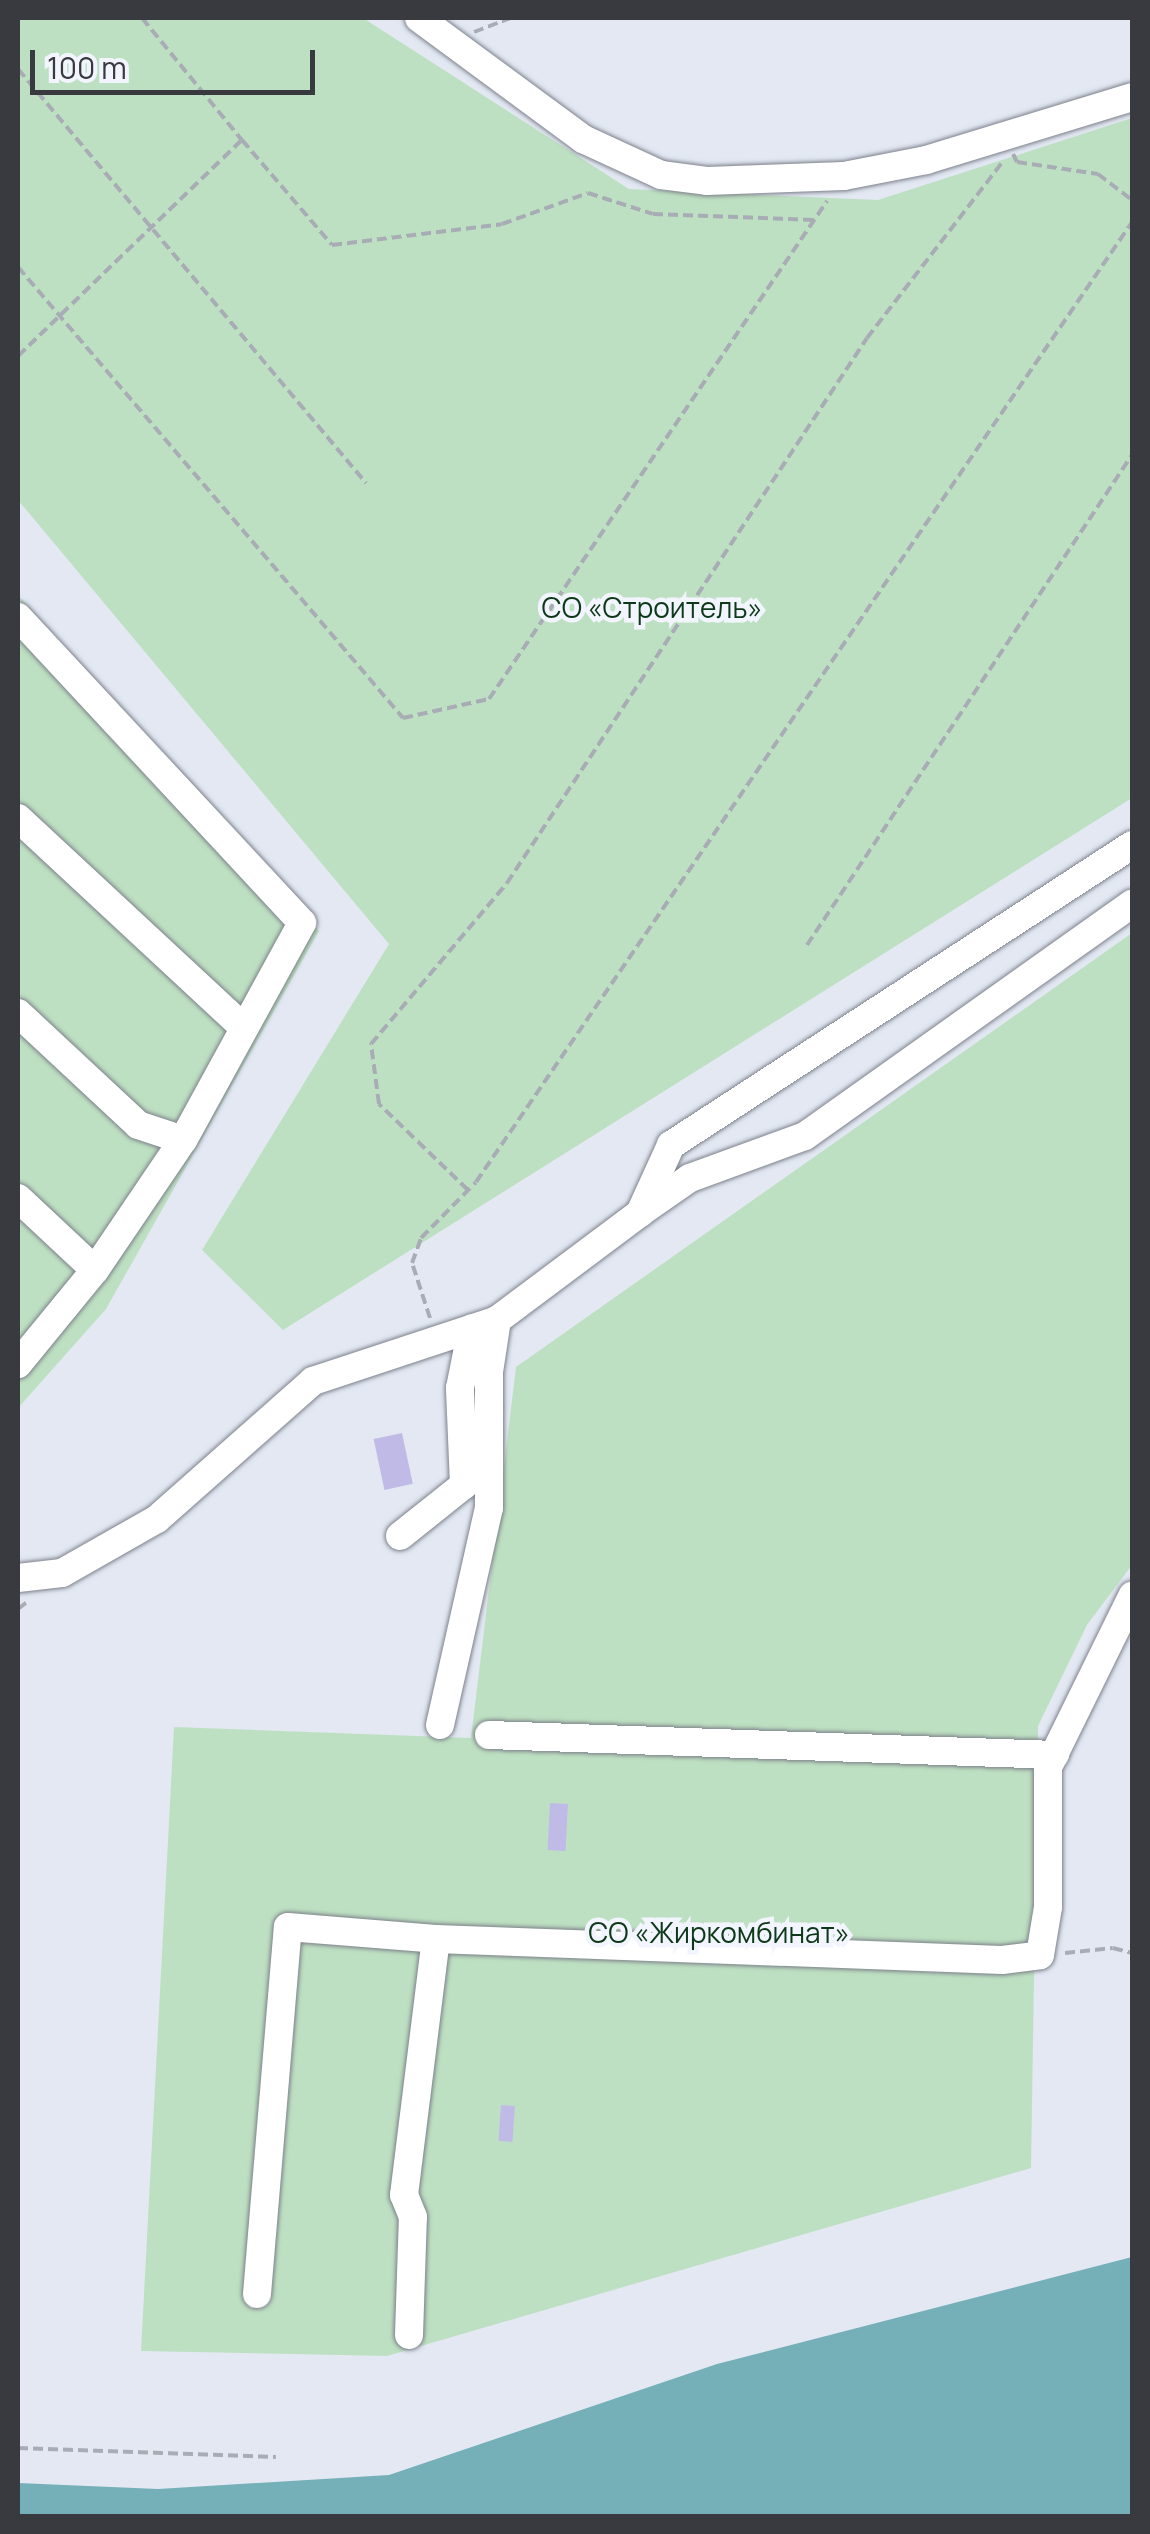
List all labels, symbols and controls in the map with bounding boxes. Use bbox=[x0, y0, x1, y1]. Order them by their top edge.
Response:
scale bar bbox=[35, 30, 320, 92]
text: 100 m bbox=[47, 47, 127, 88]
park label: СО «Строитель» bbox=[542, 590, 762, 624]
park label: СО «Жиркомбинат» bbox=[588, 1915, 850, 1949]

